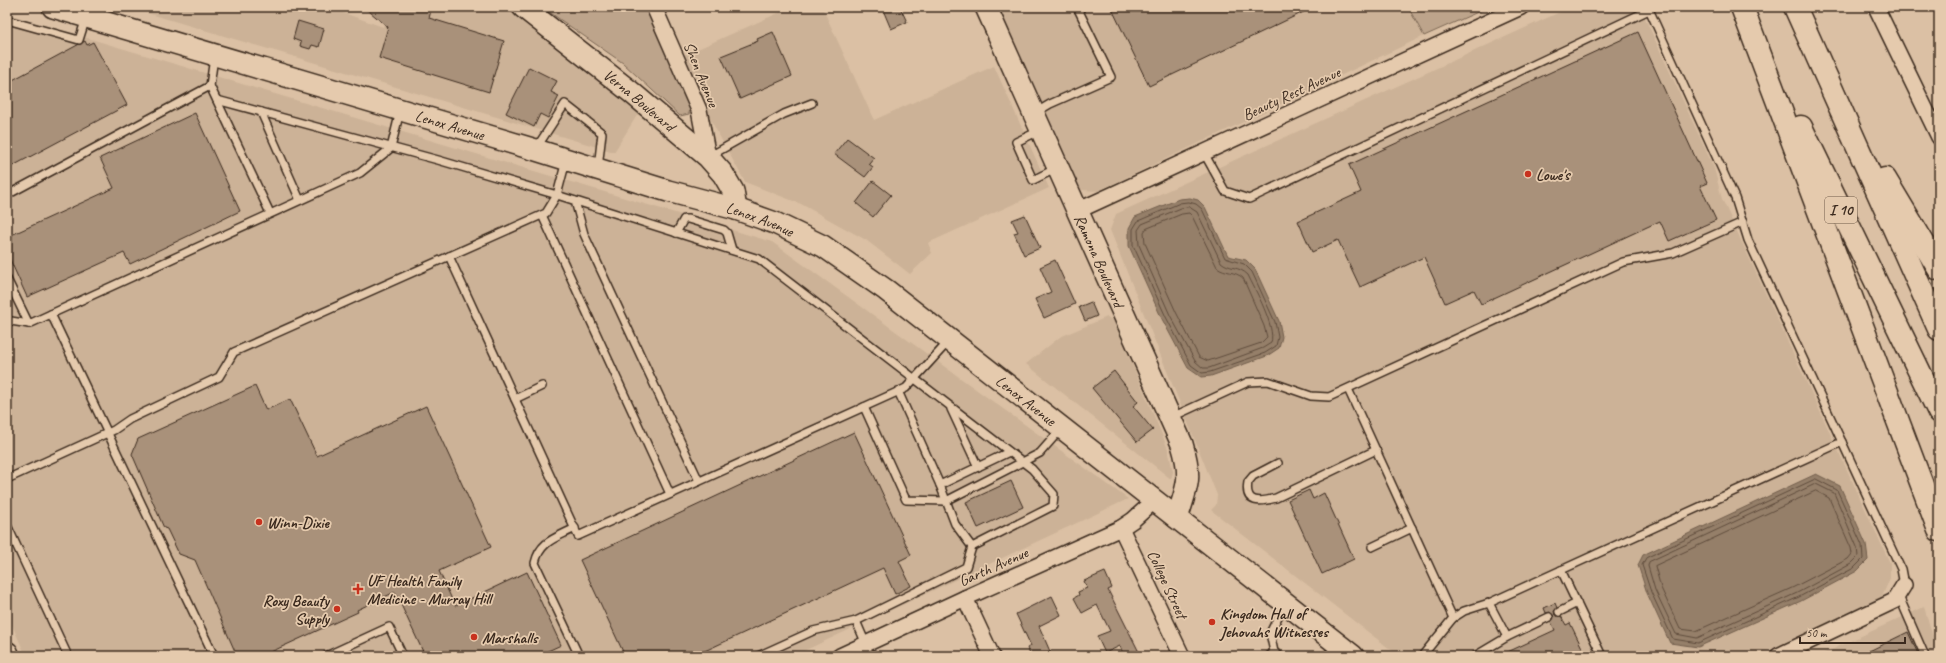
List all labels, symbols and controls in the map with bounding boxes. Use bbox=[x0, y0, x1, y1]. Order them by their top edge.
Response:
street label: Shen Avenue bbox=[679, 39, 724, 112]
street label: Beauty Rest Avenue bbox=[1239, 62, 1345, 125]
street label: Verna Boulevard bbox=[599, 65, 681, 138]
street label: Lenox Avenue bbox=[413, 106, 488, 146]
place label: Lowe's bbox=[1536, 165, 1571, 185]
marker: Lowe's bbox=[1523, 169, 1533, 179]
road number: I 10 bbox=[1825, 197, 1857, 223]
street label: Lenox Avenue bbox=[724, 198, 798, 242]
street label: Ramona Boulevard bbox=[1069, 211, 1129, 313]
street label: Lenox Avenue bbox=[992, 371, 1061, 432]
place label: Winn-Dixie bbox=[267, 513, 330, 533]
marker: Winn-Dixie bbox=[254, 517, 264, 527]
street label: Garth Avenue bbox=[956, 542, 1033, 591]
street label: College Street bbox=[1143, 547, 1193, 624]
place label: UF Health Family Medicine - Murray Hill bbox=[367, 571, 494, 609]
marker: UF Health Family Medicine - Murray Hill bbox=[352, 583, 364, 595]
place label: Roxy Beauty Supply bbox=[263, 591, 331, 629]
marker: Roxy Beauty Supply bbox=[332, 604, 342, 614]
place label: Kingdom Hall of Jehovahs Witnesses bbox=[1219, 604, 1329, 642]
marker: Kingdom Hall of Jehovahs Witnesses bbox=[1207, 617, 1217, 627]
scale bar bbox=[1800, 619, 1905, 645]
text: 50 m bbox=[1806, 625, 1828, 641]
place label: Marshalls bbox=[482, 628, 539, 648]
marker: Marshalls bbox=[469, 632, 479, 642]

